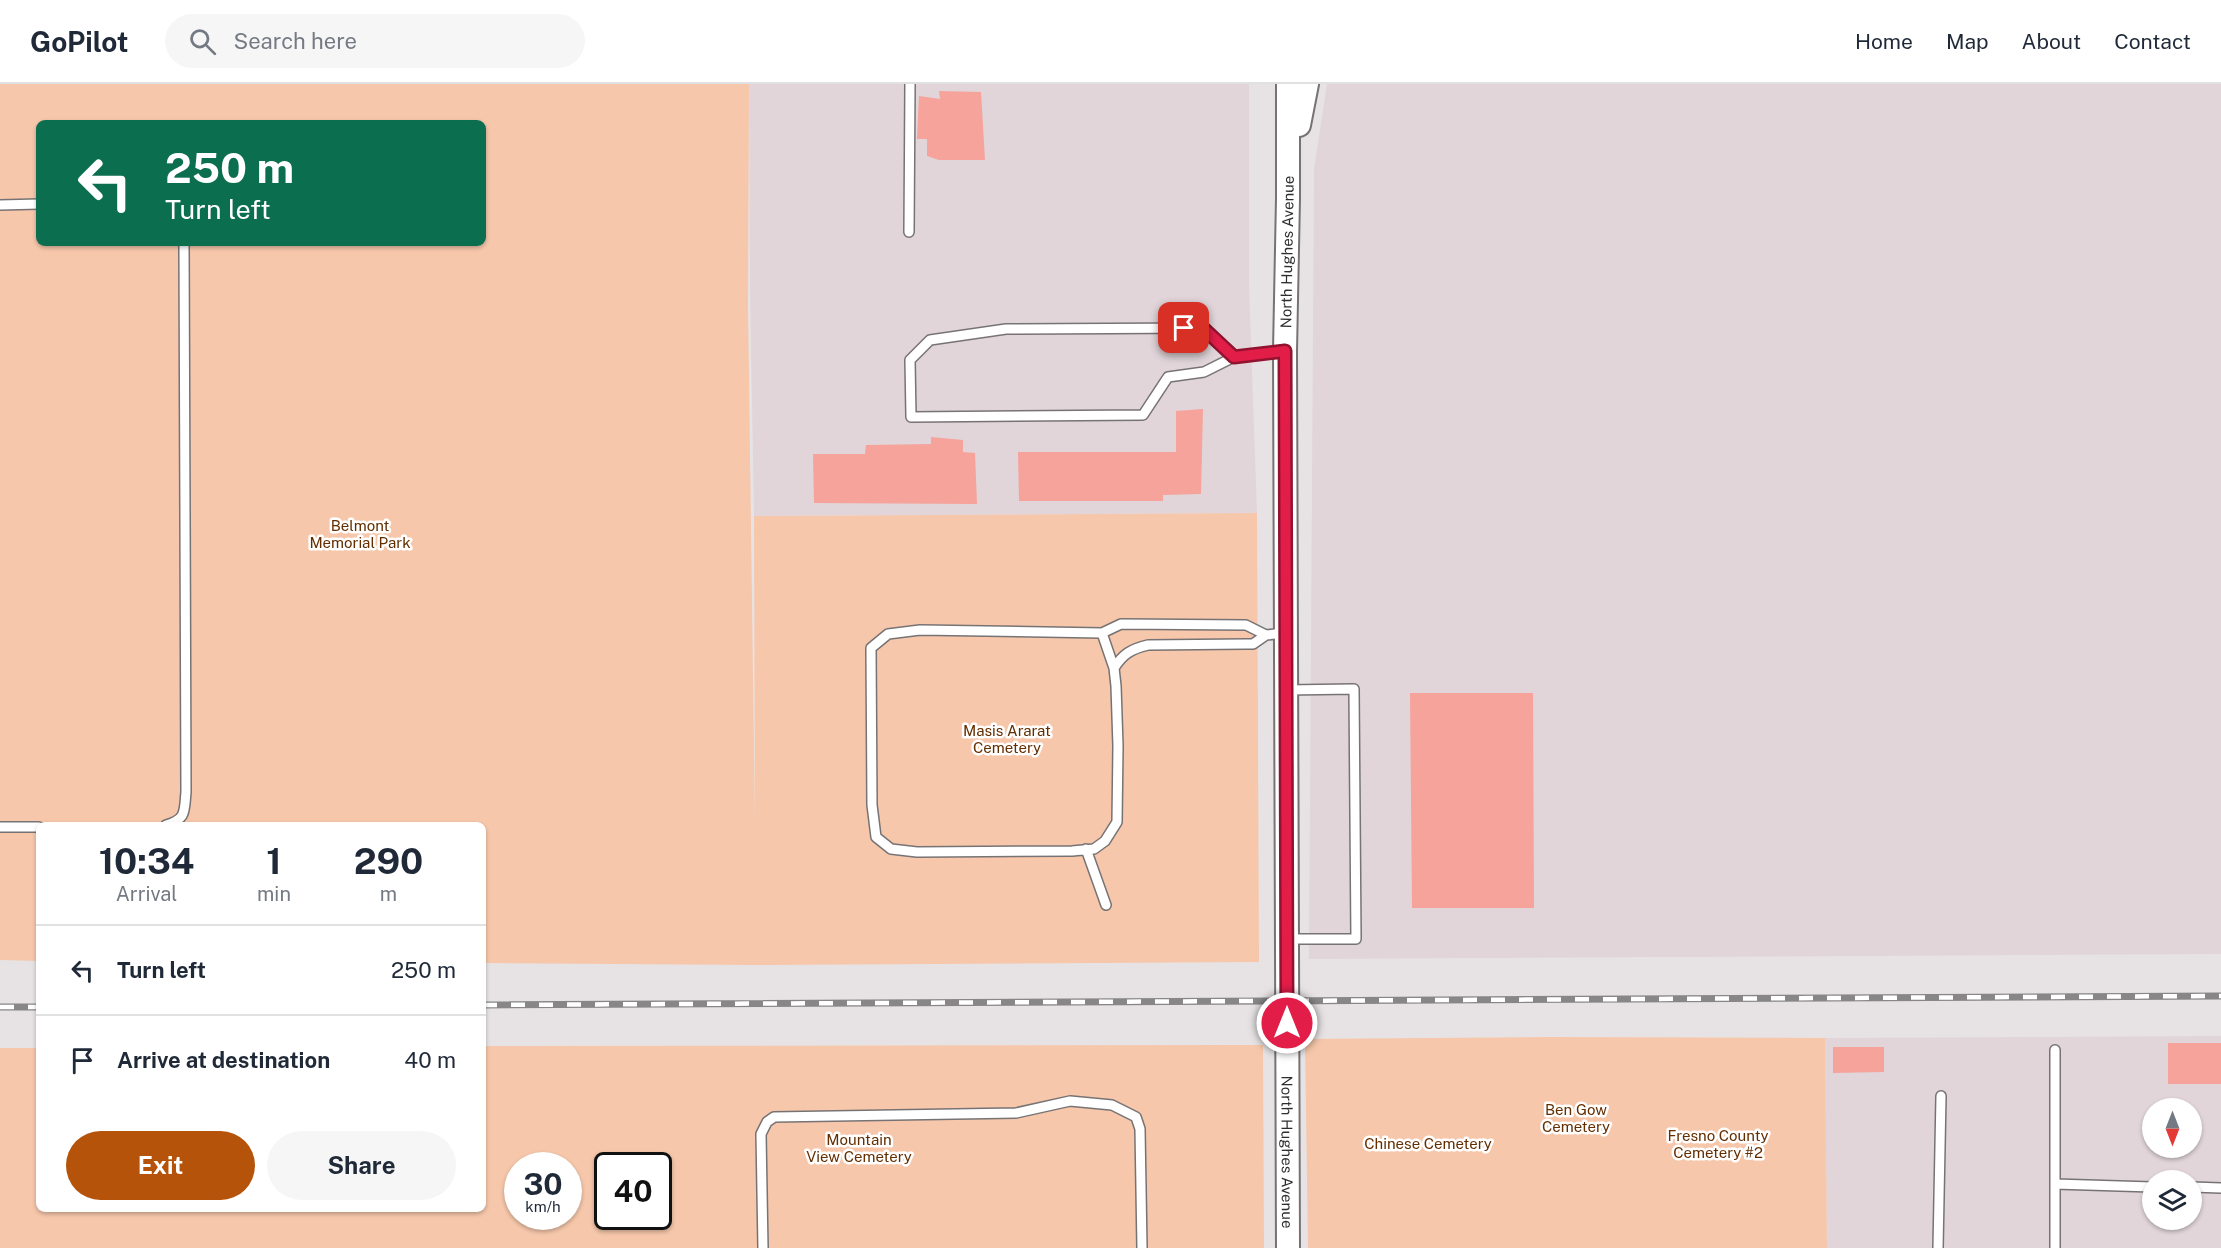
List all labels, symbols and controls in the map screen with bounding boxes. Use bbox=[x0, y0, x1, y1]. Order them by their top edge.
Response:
search box bbox=[165, 14, 585, 68]
text: GoPilot bbox=[30, 25, 129, 58]
icon: search bbox=[186, 25, 219, 58]
text: Search here bbox=[234, 28, 357, 54]
text: Home bbox=[1855, 29, 1913, 54]
text: Map bbox=[1946, 29, 1989, 54]
text: About bbox=[2022, 29, 2081, 54]
text: Contact bbox=[2114, 29, 2191, 54]
text: 250 m bbox=[165, 143, 294, 192]
icon: left bbox=[66, 144, 144, 222]
street label: North Hughes Avenue bbox=[1277, 175, 1297, 329]
text: Turn left bbox=[165, 193, 271, 225]
pin bbox=[1158, 302, 1209, 353]
icon: arrive bbox=[1167, 311, 1200, 344]
park label: Belmont Memorial Park bbox=[309, 517, 411, 551]
park label: Masis Ararat Cemetery bbox=[963, 722, 1051, 756]
text: 10:34 bbox=[99, 840, 194, 882]
text: 1 bbox=[266, 840, 282, 882]
text: 290 bbox=[354, 840, 423, 882]
text: Arrival bbox=[116, 882, 177, 906]
text: min bbox=[257, 882, 291, 906]
text: m bbox=[380, 882, 397, 906]
icon: left bbox=[66, 954, 99, 987]
text: Turn left bbox=[117, 957, 206, 983]
text: 250 m bbox=[391, 957, 456, 983]
position arrow bbox=[1255, 991, 1319, 1055]
icon: arrive bbox=[66, 1044, 99, 1077]
text: Arrive at destination bbox=[117, 1047, 330, 1073]
text: 40 m bbox=[404, 1047, 456, 1073]
street label: North Hughes Avenue bbox=[1279, 1075, 1296, 1228]
north arrow bbox=[2142, 1098, 2202, 1158]
map controls bbox=[2142, 1098, 2202, 1230]
park label: Ben Gow Cemetery bbox=[1542, 1101, 1610, 1135]
park label: Fresno County Cemetery #2 bbox=[1667, 1127, 1769, 1161]
button: Exit bbox=[66, 1131, 255, 1200]
button: Share bbox=[267, 1131, 456, 1200]
park label: Mountain View Cemetery bbox=[806, 1131, 912, 1165]
park label: Chinese Cemetery bbox=[1364, 1135, 1492, 1152]
speed limit sign: 40 bbox=[594, 1152, 672, 1230]
text: 30 bbox=[523, 1166, 563, 1202]
button: layers bbox=[2142, 1170, 2202, 1230]
text: km/h bbox=[525, 1198, 561, 1215]

